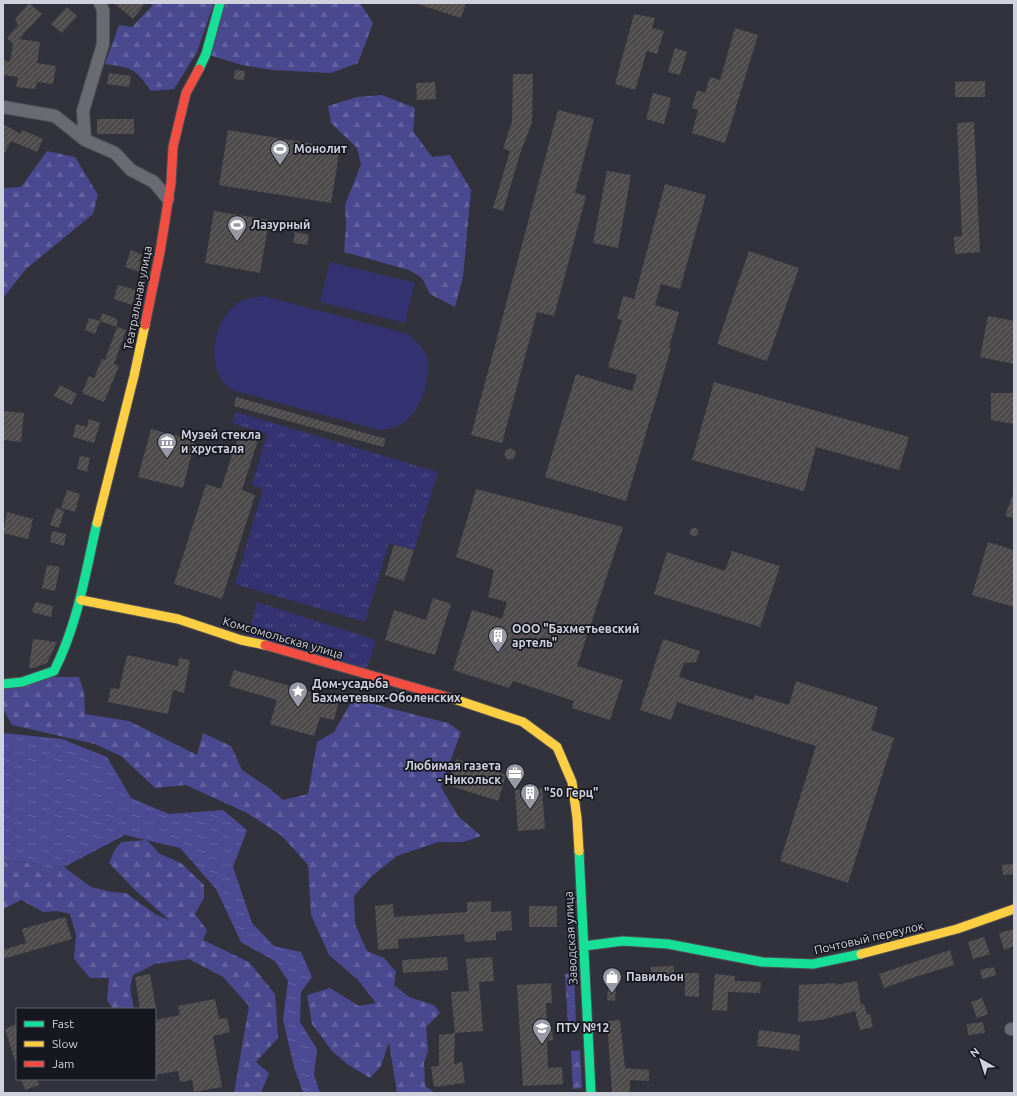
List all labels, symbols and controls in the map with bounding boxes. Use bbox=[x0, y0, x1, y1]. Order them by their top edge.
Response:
sports icon: Монолит bbox=[269, 138, 291, 166]
place label: Монолит bbox=[294, 142, 347, 155]
sports icon: Лазурный bbox=[226, 214, 248, 242]
place label: Лазурный bbox=[251, 218, 310, 231]
street label: Театральная улица bbox=[121, 245, 154, 351]
place label: Музей стекла и хрусталя bbox=[181, 428, 261, 455]
museum icon: Музей стекла и хрусталя bbox=[156, 431, 178, 459]
street label: Комсомольская улица bbox=[222, 614, 345, 661]
place label: ООО "Бахметьевский артель" bbox=[512, 622, 639, 649]
building icon: ООО "Бахметьевский артель" bbox=[487, 625, 509, 653]
place label: Дом-усадьба Бахметевых-Оболенских bbox=[312, 677, 461, 704]
place icon: Дом-усадьба Бахметевых-Оболенских bbox=[287, 680, 309, 708]
place label: Любимая газета - Никольск bbox=[405, 759, 501, 786]
office icon: Любимая газета - Никольск bbox=[504, 762, 526, 790]
building icon: "50 Герц" bbox=[519, 782, 541, 810]
place label: "50 Герц" bbox=[544, 786, 598, 799]
street label: Заводская улица bbox=[562, 891, 579, 985]
street label: Почтовый переулок bbox=[813, 919, 925, 956]
shop icon: Павильон bbox=[601, 966, 623, 994]
place label: Павильон bbox=[626, 970, 684, 983]
legend bbox=[16, 1008, 156, 1080]
text: Fast bbox=[52, 1017, 74, 1030]
school or university icon: ПТУ №12 bbox=[531, 1017, 553, 1045]
place label: ПТУ №12 bbox=[556, 1021, 610, 1034]
text: Slow bbox=[52, 1037, 78, 1050]
north arrow bbox=[961, 1040, 1001, 1080]
text: N bbox=[968, 1045, 982, 1059]
text: Jam bbox=[52, 1057, 74, 1070]

